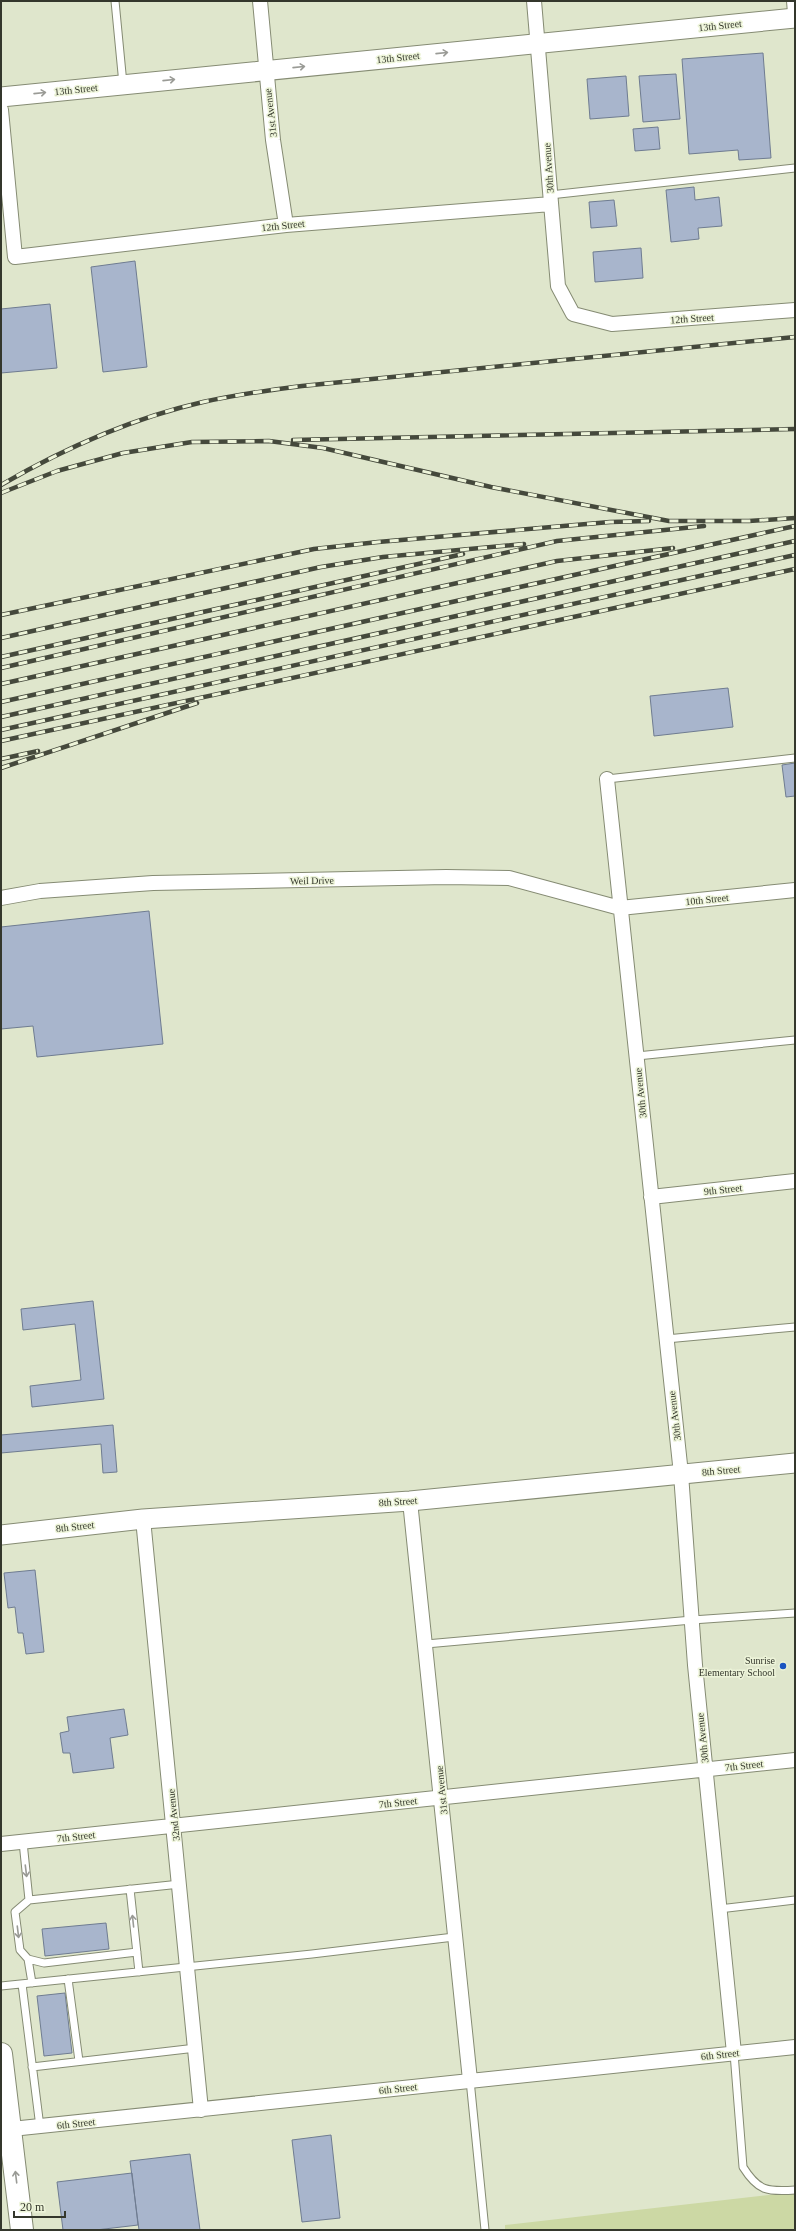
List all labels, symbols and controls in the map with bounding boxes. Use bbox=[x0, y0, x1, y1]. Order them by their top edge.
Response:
street label: 13th Street bbox=[698, 18, 743, 33]
one-way arrow bbox=[435, 49, 448, 57]
street label: 13th Street bbox=[376, 50, 421, 65]
one-way arrow bbox=[292, 63, 305, 71]
one-way arrow bbox=[162, 76, 175, 84]
street label: 13th Street bbox=[54, 82, 99, 97]
street label: 31st Avenue bbox=[262, 87, 279, 138]
one-way arrow bbox=[33, 89, 46, 96]
street label: 30th Avenue bbox=[541, 142, 556, 193]
street label: 12th Street bbox=[261, 218, 306, 233]
street label: 12th Street bbox=[670, 311, 714, 326]
street label: Weil Drive bbox=[290, 875, 335, 886]
street label: 10th Street bbox=[685, 892, 730, 907]
street label: 30th Avenue bbox=[632, 1067, 649, 1118]
street label: 9th Street bbox=[703, 1182, 743, 1197]
street label: 30th Avenue bbox=[666, 1390, 683, 1441]
street label: 8th Street bbox=[701, 1463, 741, 1478]
street label: 8th Street bbox=[378, 1495, 418, 1508]
street label: 8th Street bbox=[55, 1519, 95, 1534]
place label: Sunrise Elementary School bbox=[699, 1655, 776, 1678]
marker: Sunrise Elementary School bbox=[778, 1661, 788, 1671]
street label: 30th Avenue bbox=[694, 1712, 711, 1763]
street label: 7th Street bbox=[724, 1758, 764, 1773]
street label: 31st Avenue bbox=[433, 1764, 450, 1815]
street label: 32nd Avenue bbox=[165, 1788, 182, 1842]
street label: 7th Street bbox=[378, 1795, 418, 1810]
street label: 7th Street bbox=[56, 1829, 96, 1844]
one-way arrow bbox=[22, 1864, 30, 1877]
one-way arrow bbox=[129, 1915, 137, 1928]
one-way arrow bbox=[14, 1925, 22, 1938]
street label: 6th Street bbox=[700, 2047, 740, 2062]
street label: 6th Street bbox=[378, 2081, 418, 2096]
street label: 6th Street bbox=[56, 2116, 96, 2131]
one-way arrow bbox=[12, 2171, 20, 2184]
scale bar bbox=[14, 2193, 65, 2219]
text: 20 m bbox=[20, 2200, 45, 2214]

